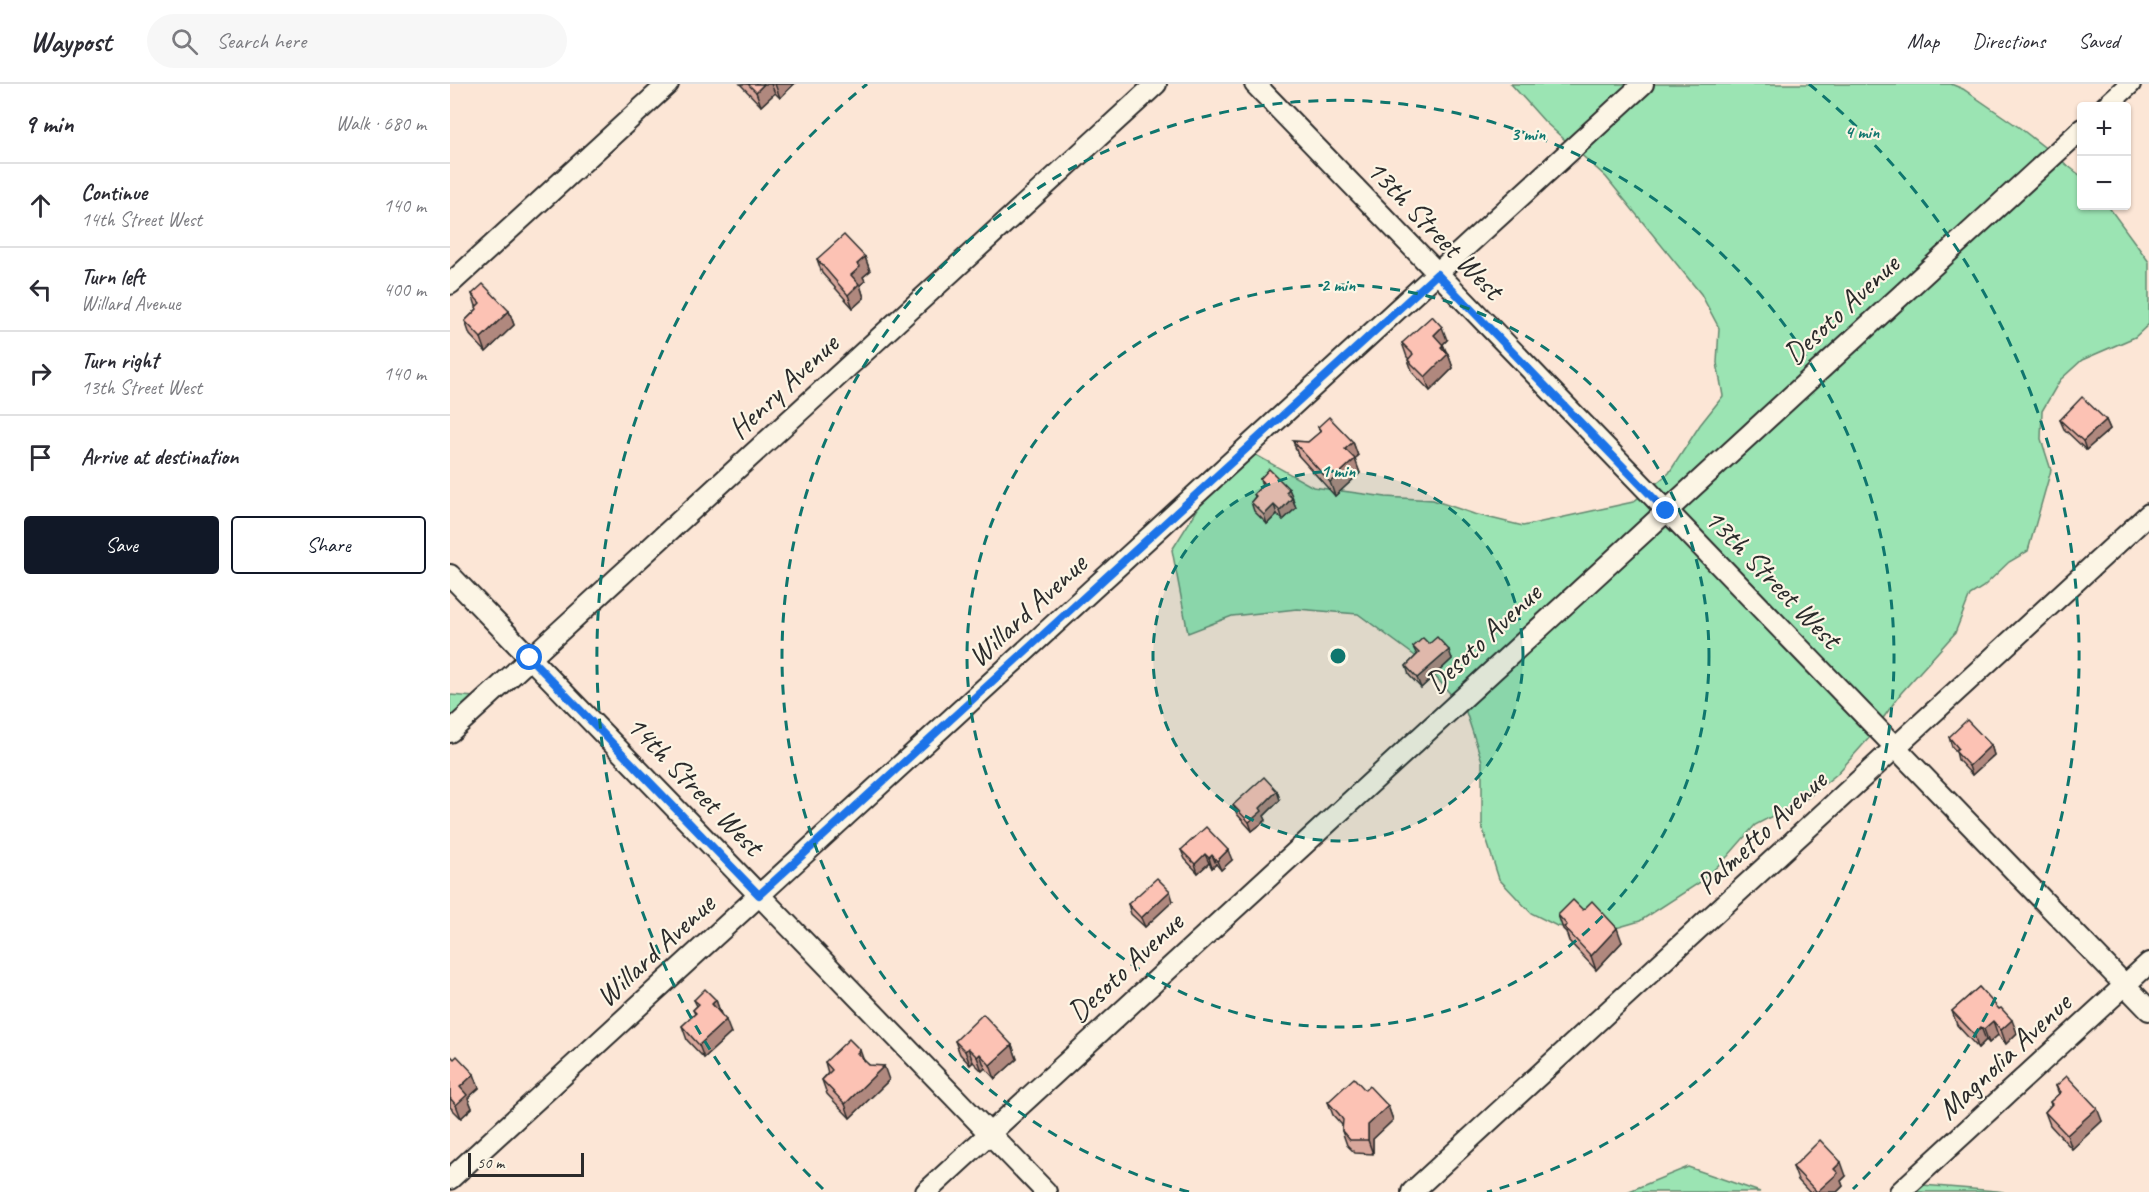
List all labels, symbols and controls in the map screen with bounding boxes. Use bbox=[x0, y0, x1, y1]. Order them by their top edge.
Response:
search box bbox=[147, 14, 567, 68]
text: Waypost bbox=[30, 24, 111, 59]
icon: search bbox=[168, 25, 201, 58]
text: Search here bbox=[216, 27, 306, 55]
text: Map bbox=[1907, 28, 1939, 54]
text: Directions bbox=[1972, 28, 2045, 54]
text: Saved bbox=[2078, 28, 2119, 54]
map controls bbox=[2077, 102, 2131, 210]
button: + bbox=[2077, 102, 2131, 156]
text: 9 min bbox=[24, 107, 74, 140]
text: Walk · 680 m bbox=[336, 111, 426, 136]
text: 4 min bbox=[1845, 121, 1880, 143]
text: 3 min bbox=[1511, 123, 1546, 145]
street label: 13th Street West bbox=[1358, 151, 1514, 310]
button: − bbox=[2077, 156, 2131, 210]
text: Continue bbox=[81, 179, 147, 207]
icon: ahead bbox=[24, 189, 57, 222]
text: 140 m bbox=[383, 193, 426, 218]
text: 14th Street West bbox=[81, 207, 202, 232]
street label: Desoto Avenue bbox=[1775, 244, 1909, 372]
text: Turn left bbox=[81, 263, 145, 291]
icon: left bbox=[24, 273, 57, 306]
text: 2 min bbox=[1321, 274, 1356, 296]
text: 400 m bbox=[383, 277, 426, 302]
text: Willard Avenue bbox=[81, 291, 180, 316]
street label: Henry Avenue bbox=[720, 324, 848, 447]
text: Turn right bbox=[81, 347, 158, 375]
icon: right bbox=[24, 357, 57, 390]
text: 140 m bbox=[383, 361, 426, 386]
text: 13th Street West bbox=[81, 375, 202, 400]
icon: arrive bbox=[24, 441, 57, 474]
text: Arrive at destination bbox=[81, 443, 238, 471]
text: 1 min bbox=[1321, 460, 1356, 482]
route end bbox=[1652, 497, 1678, 523]
street label: 13th Street West bbox=[1696, 500, 1852, 659]
button: Save bbox=[24, 516, 219, 574]
button: Share bbox=[231, 516, 426, 574]
street label: Willard Avenue bbox=[959, 544, 1096, 675]
street label: Desoto Avenue bbox=[1417, 573, 1551, 701]
route start bbox=[516, 644, 542, 670]
centre of rings bbox=[1328, 646, 1348, 666]
street label: 14th Street West bbox=[618, 707, 774, 866]
street label: Palmetto Avenue bbox=[1687, 760, 1836, 902]
street label: Willard Avenue bbox=[587, 884, 724, 1015]
street label: Desoto Avenue bbox=[1059, 902, 1193, 1030]
street label: Magnolia Avenue bbox=[1929, 983, 2081, 1128]
scale bar bbox=[468, 1150, 584, 1178]
text: 50 m bbox=[477, 1153, 504, 1173]

